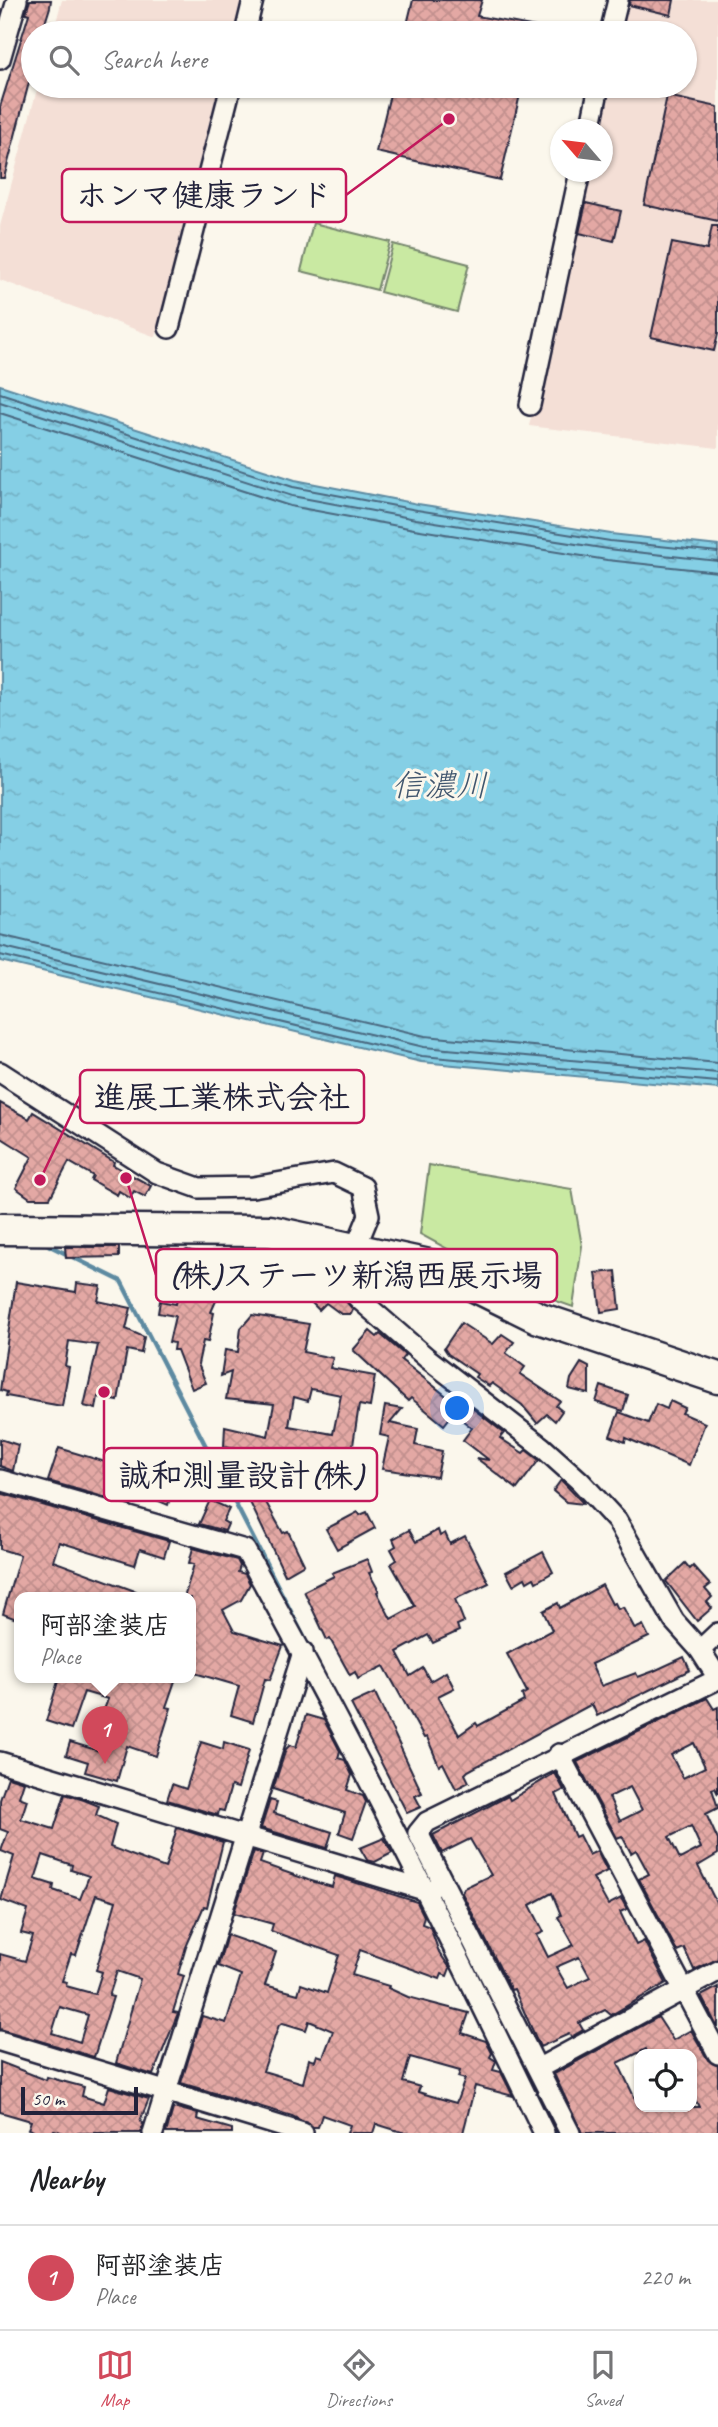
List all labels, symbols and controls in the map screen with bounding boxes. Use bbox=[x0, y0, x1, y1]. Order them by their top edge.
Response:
search box bbox=[21, 21, 697, 98]
icon: search bbox=[45, 41, 83, 79]
text: Search here bbox=[101, 43, 207, 76]
north arrow bbox=[550, 119, 613, 182]
callout: ホンマ健康ランド bbox=[62, 169, 346, 222]
text: ホンマ健康ランド bbox=[76, 175, 332, 216]
water label: 信濃川 bbox=[392, 765, 488, 806]
callout: 進展工業株式会社 bbox=[80, 1070, 364, 1123]
text: 進展工業株式会社 bbox=[94, 1077, 350, 1118]
callout: (株)ステーツ新潟西展示場 bbox=[156, 1249, 557, 1302]
text: (株)ステーツ新潟西展示場 bbox=[169, 1255, 543, 1296]
your location bbox=[440, 1391, 474, 1425]
callout: 誠和測量設計(株) bbox=[104, 1448, 377, 1501]
text: 誠和測量設計(株) bbox=[118, 1455, 366, 1496]
popup bbox=[14, 1592, 196, 1683]
text: 阿部塗装店 bbox=[40, 1609, 170, 1642]
text: Place bbox=[40, 1642, 80, 1671]
pin: 1 bbox=[82, 1706, 128, 1764]
map controls bbox=[634, 2049, 697, 2112]
button: locate bbox=[634, 2049, 697, 2112]
scale bar bbox=[21, 2084, 138, 2116]
text: 50 m bbox=[32, 2087, 64, 2111]
text: Nearby bbox=[28, 2160, 104, 2198]
text: 阿部塗装店 bbox=[95, 2249, 225, 2282]
text: 1 bbox=[46, 2263, 56, 2292]
text: 220 m bbox=[641, 2263, 690, 2292]
text: Place bbox=[95, 2282, 135, 2311]
tab: Map bbox=[96, 2346, 134, 2412]
tab: Directions bbox=[326, 2346, 392, 2412]
tab: Saved bbox=[584, 2346, 622, 2412]

